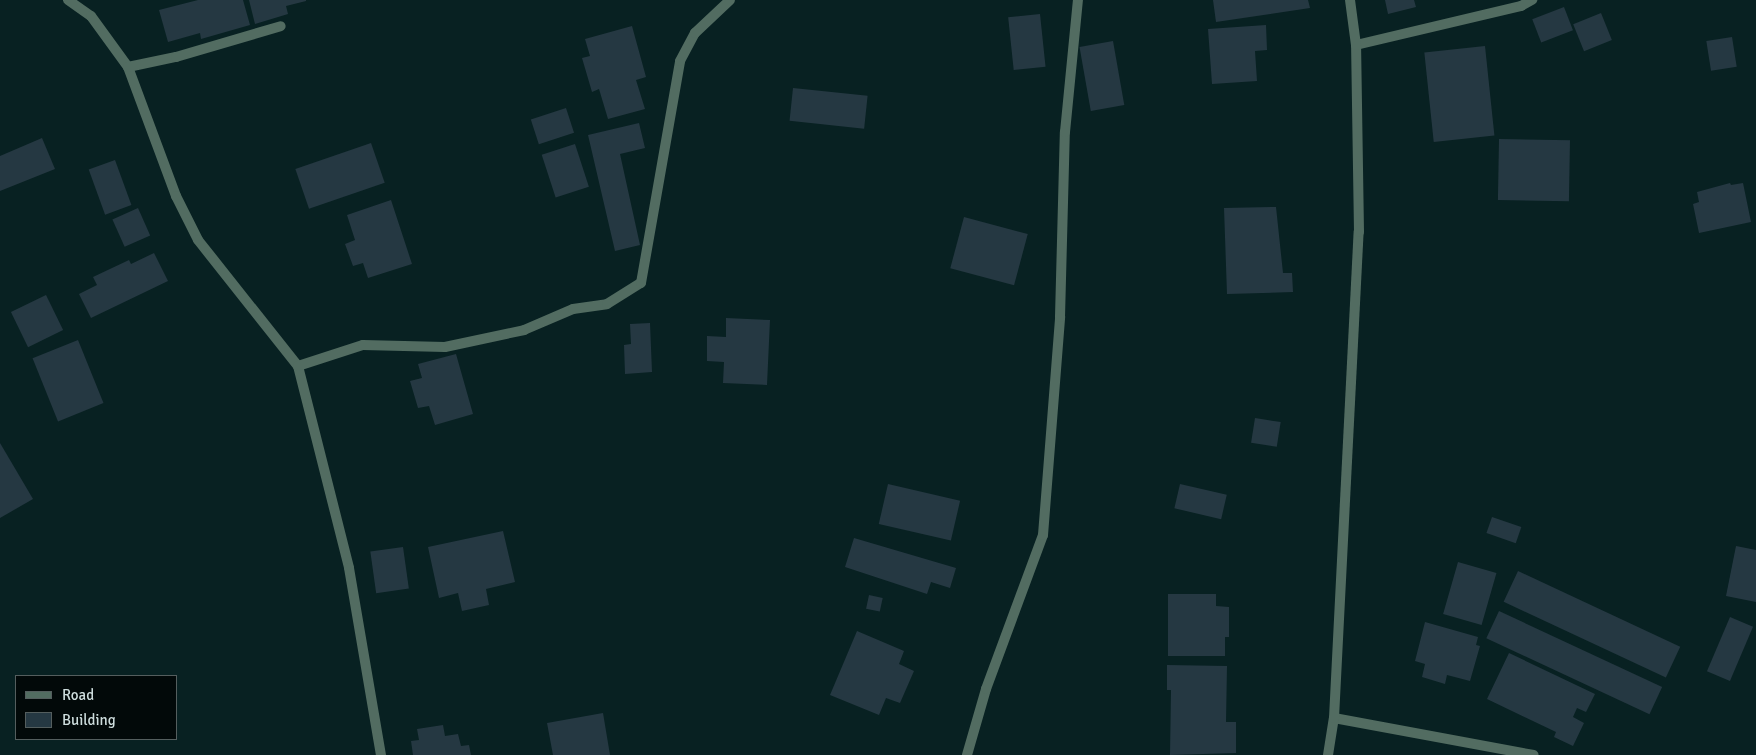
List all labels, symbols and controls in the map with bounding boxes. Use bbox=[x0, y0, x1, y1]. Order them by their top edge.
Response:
legend bbox=[15, 675, 178, 740]
text: Road bbox=[62, 686, 94, 704]
text: Building bbox=[62, 711, 116, 729]

